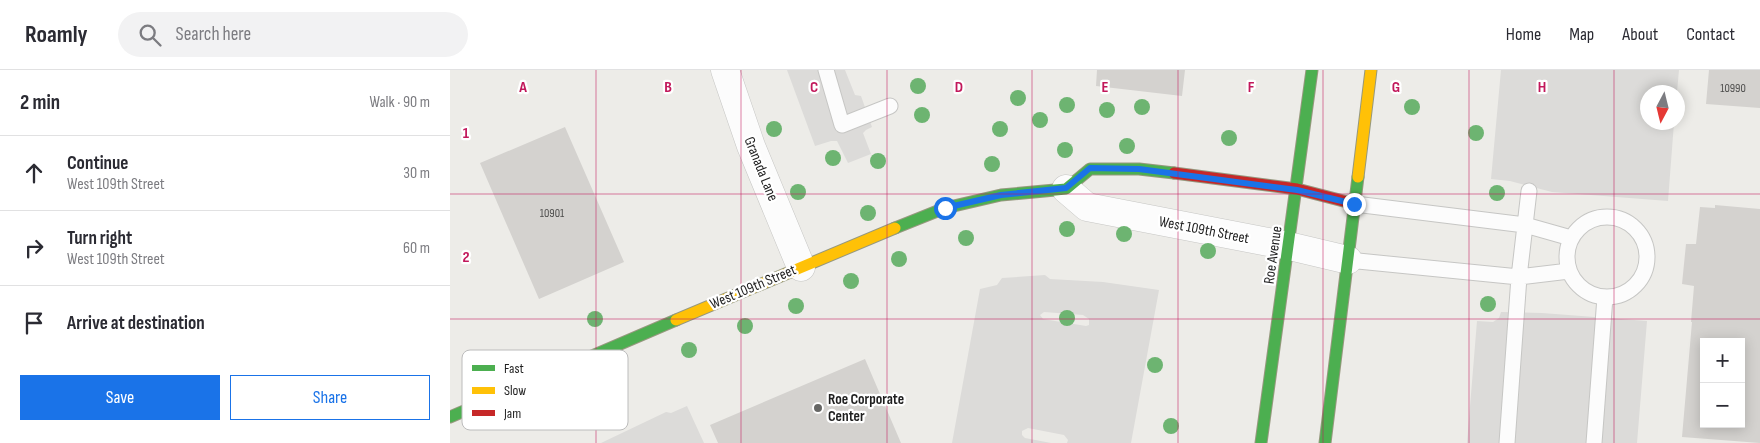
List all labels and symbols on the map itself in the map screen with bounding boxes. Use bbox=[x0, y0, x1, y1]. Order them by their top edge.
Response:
text: A bbox=[518, 78, 527, 97]
text: B bbox=[664, 78, 672, 97]
text: C bbox=[810, 78, 818, 97]
text: D bbox=[955, 78, 963, 97]
text: E bbox=[1102, 78, 1109, 97]
text: F bbox=[1248, 78, 1255, 97]
text: G bbox=[1392, 78, 1400, 97]
text: H bbox=[1538, 78, 1546, 97]
house number: 10990 bbox=[1720, 81, 1746, 96]
north arrow bbox=[1640, 85, 1685, 130]
text: 1 bbox=[463, 124, 470, 143]
street label: Granada Lane bbox=[740, 134, 782, 204]
route end bbox=[1343, 193, 1366, 216]
route start bbox=[934, 197, 957, 220]
house number: 10901 bbox=[540, 206, 565, 221]
street label: West 109th Street bbox=[1157, 212, 1251, 248]
street label: Roe Avenue bbox=[1260, 225, 1286, 285]
text: 2 bbox=[462, 248, 470, 267]
street label: West 109th Street bbox=[707, 260, 799, 314]
legend bbox=[462, 350, 628, 430]
text: Fast bbox=[504, 360, 524, 377]
text: Slow bbox=[504, 382, 526, 399]
place label: Roe Corporate Center bbox=[828, 390, 904, 426]
marker: Roe Corporate Center bbox=[812, 402, 824, 414]
text: Jam bbox=[503, 405, 521, 422]

